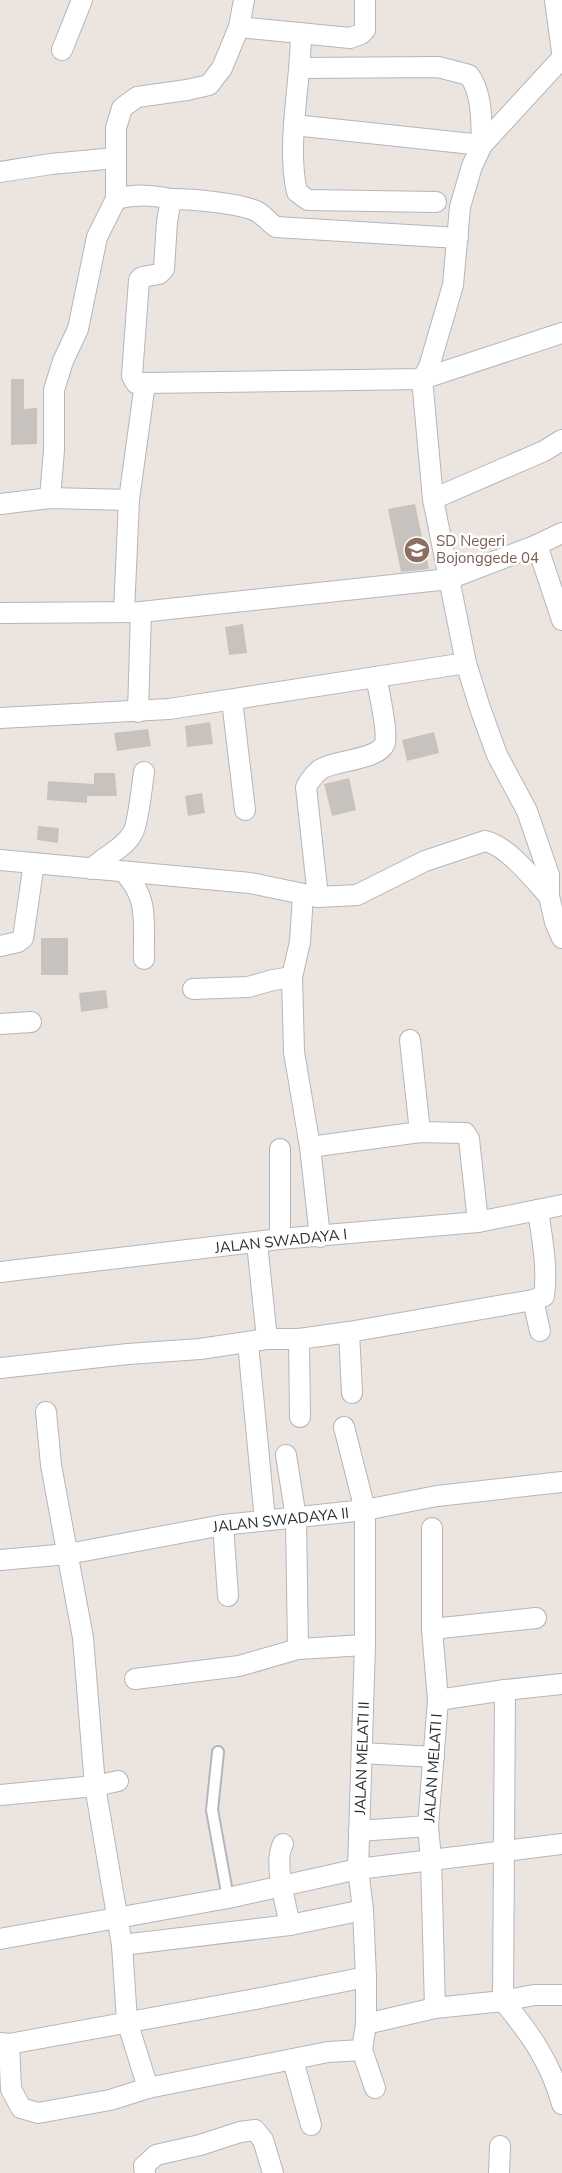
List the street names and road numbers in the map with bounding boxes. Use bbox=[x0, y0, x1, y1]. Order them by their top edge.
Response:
street label: JALAN SWADAYA I bbox=[213, 1224, 348, 1258]
street label: JALAN SWADAYA II bbox=[211, 1503, 350, 1537]
street label: JALAN MELATI II bbox=[350, 1701, 374, 1816]
street label: JALAN MELATI I bbox=[419, 1713, 447, 1824]

